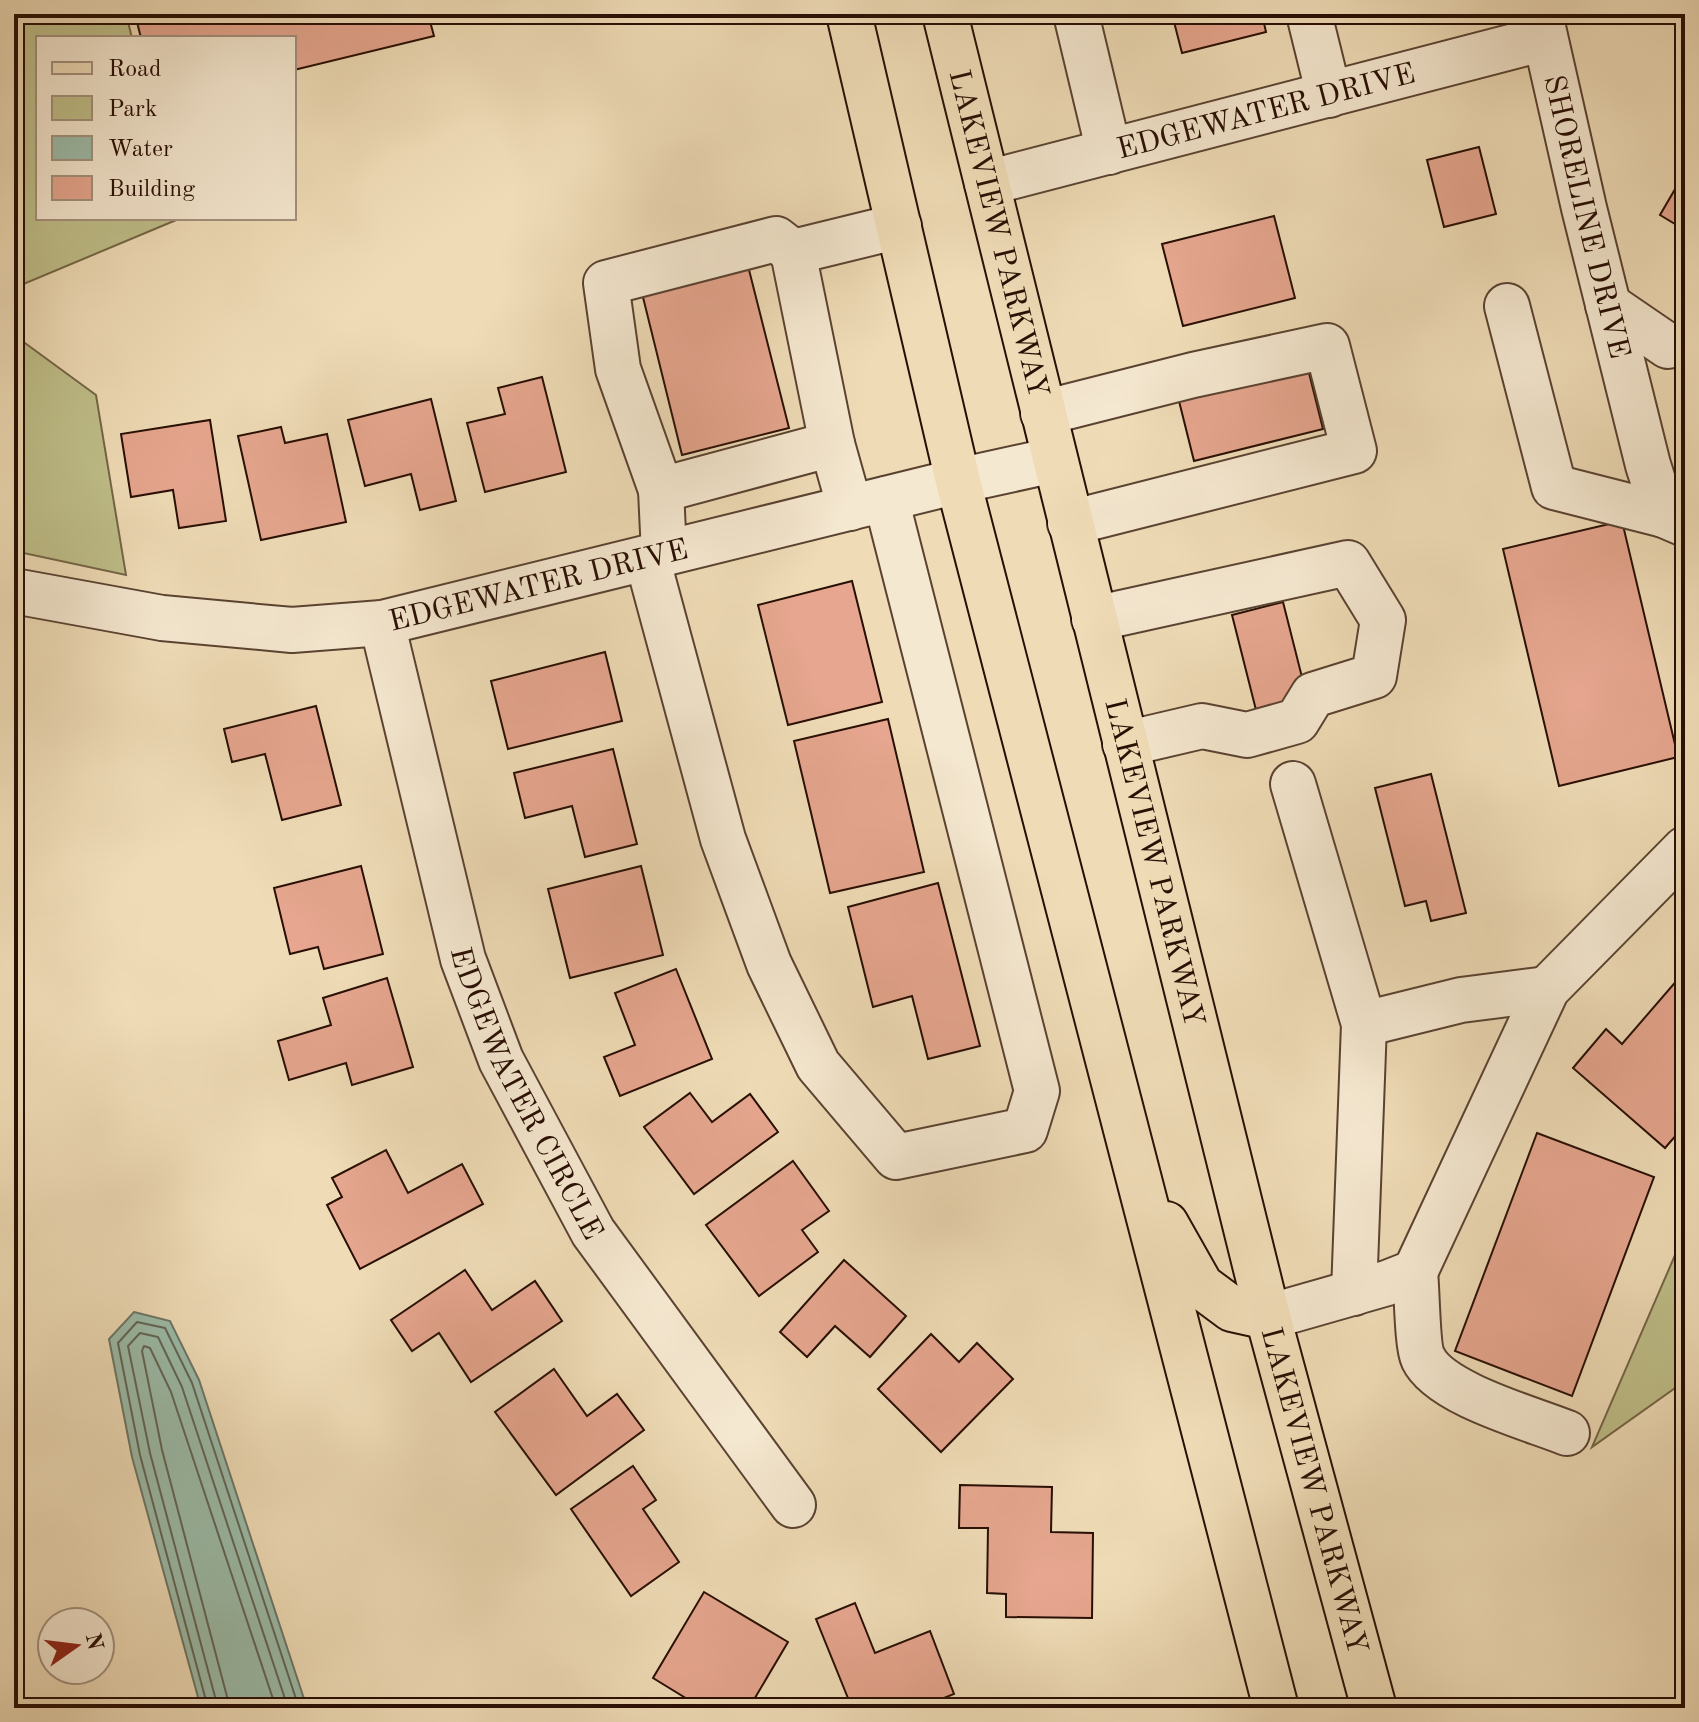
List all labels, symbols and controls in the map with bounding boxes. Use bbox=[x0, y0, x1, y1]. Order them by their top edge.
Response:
legend bbox=[36, 36, 296, 220]
text: Road bbox=[108, 58, 161, 82]
street label: EDGEWATER DRIVE bbox=[1114, 59, 1419, 166]
street label: LAKEVIEW PARKWAY bbox=[942, 67, 1053, 401]
street label: SHORELINE DRIVE bbox=[1537, 72, 1634, 362]
text: Park bbox=[108, 98, 157, 122]
text: Water bbox=[108, 138, 173, 162]
text: Building bbox=[108, 178, 195, 202]
street label: EDGEWATER DRIVE bbox=[386, 535, 691, 638]
street label: LAKEVIEW PARKWAY bbox=[1098, 696, 1208, 1030]
street label: EDGEWATER CIRCLE bbox=[444, 944, 607, 1245]
street label: LAKEVIEW PARKWAY bbox=[1255, 1324, 1372, 1657]
north arrow bbox=[36, 1606, 116, 1686]
text: N bbox=[81, 1631, 106, 1653]

